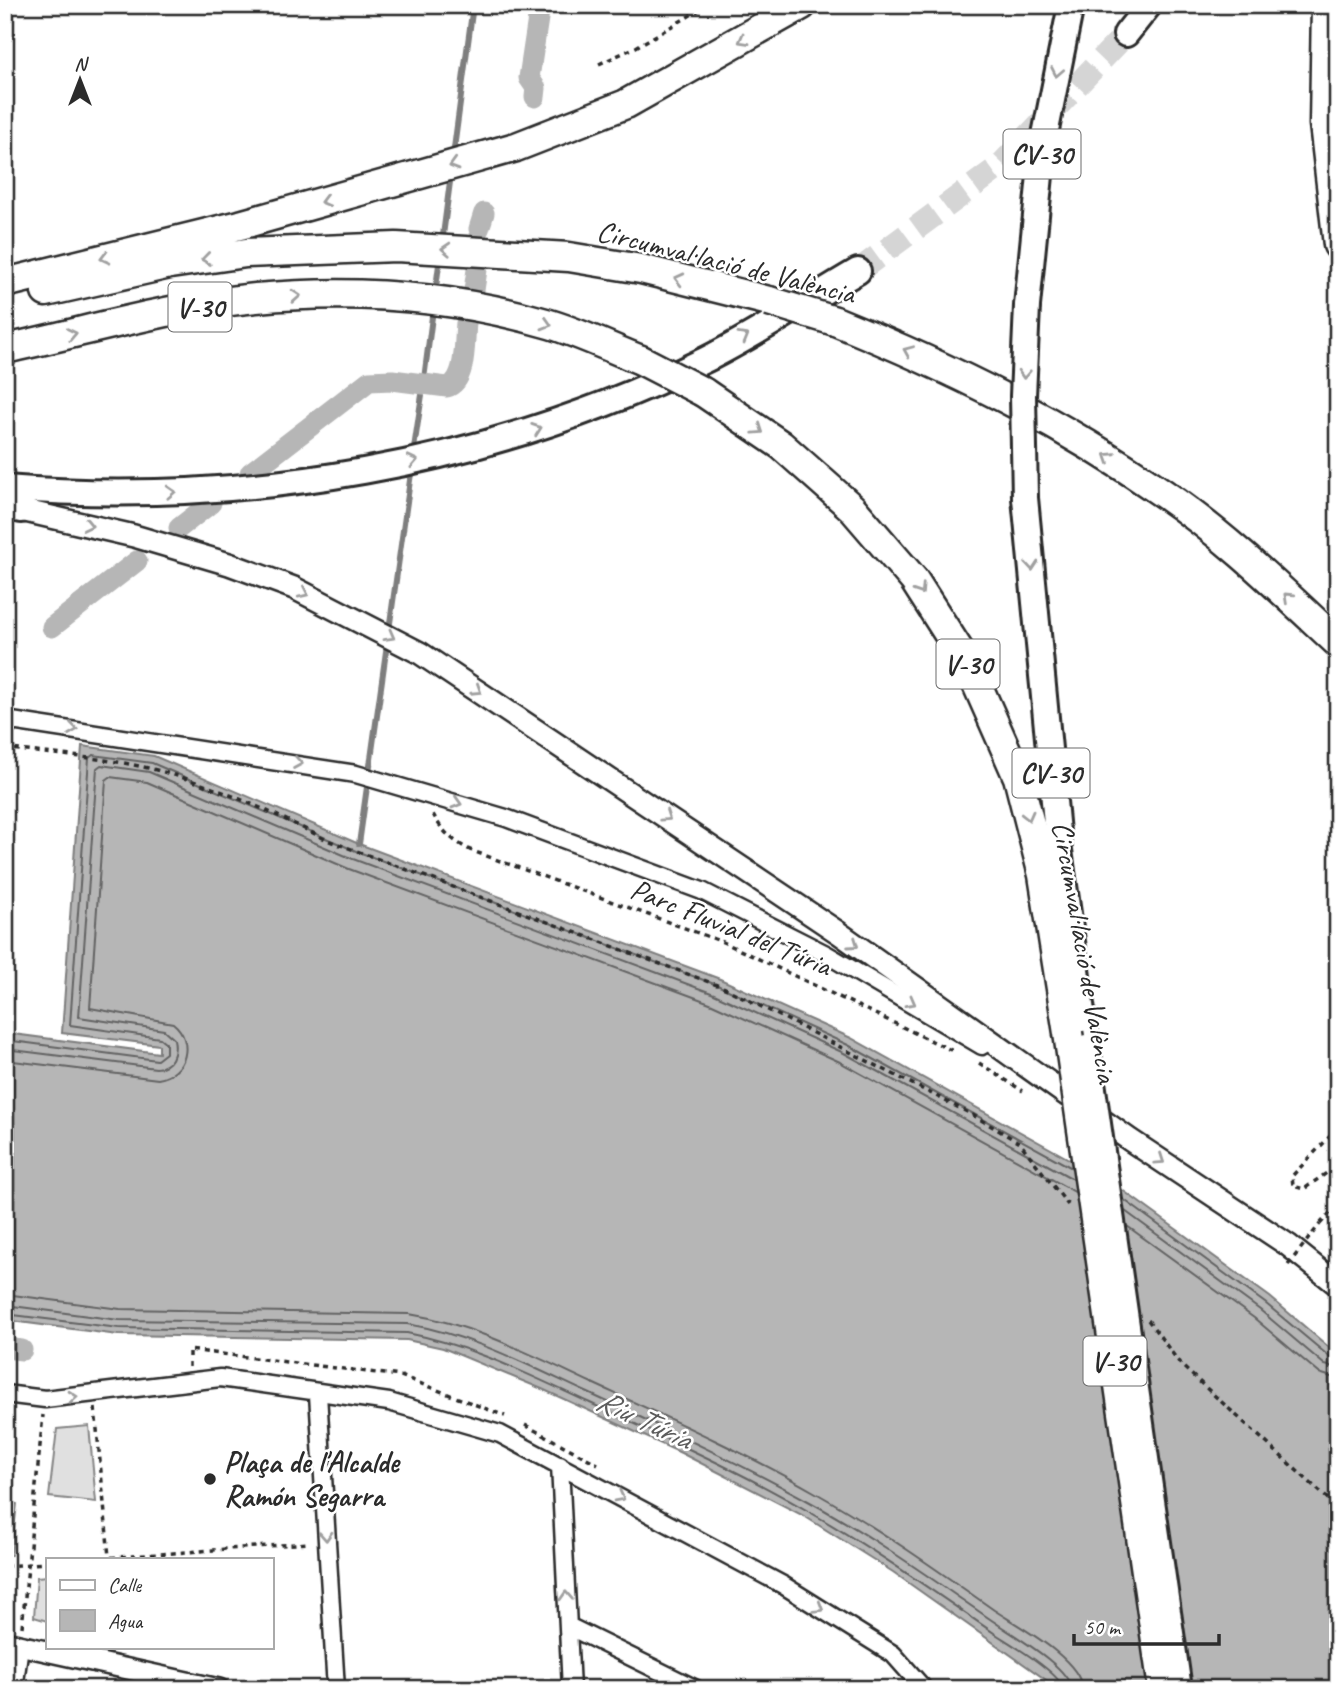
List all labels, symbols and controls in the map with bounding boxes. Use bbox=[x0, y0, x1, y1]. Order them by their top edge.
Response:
one-way arrow bbox=[738, 32, 750, 45]
north arrow bbox=[46, 46, 116, 116]
text: N bbox=[74, 52, 89, 76]
one-way arrow bbox=[1051, 66, 1066, 78]
road number: CV-30 bbox=[1004, 130, 1080, 178]
one-way arrow bbox=[448, 157, 460, 172]
one-way arrow bbox=[319, 193, 331, 208]
street label: Circumval·lació de València bbox=[593, 212, 861, 313]
one-way arrow bbox=[440, 242, 451, 257]
one-way arrow bbox=[99, 250, 111, 264]
one-way arrow bbox=[200, 251, 212, 266]
one-way arrow bbox=[673, 273, 685, 287]
road number: V-30 bbox=[168, 282, 232, 332]
one-way arrow bbox=[291, 289, 302, 304]
one-way arrow bbox=[540, 316, 553, 330]
one-way arrow bbox=[66, 328, 78, 343]
one-way arrow bbox=[737, 332, 750, 345]
one-way arrow bbox=[903, 345, 915, 359]
one-way arrow bbox=[1016, 369, 1031, 380]
one-way arrow bbox=[751, 422, 764, 435]
one-way arrow bbox=[530, 423, 542, 437]
one-way arrow bbox=[1104, 453, 1117, 466]
one-way arrow bbox=[407, 454, 419, 469]
one-way arrow bbox=[166, 484, 177, 499]
one-way arrow bbox=[82, 517, 94, 531]
one-way arrow bbox=[1024, 560, 1039, 572]
one-way arrow bbox=[912, 582, 925, 595]
one-way arrow bbox=[297, 585, 309, 599]
one-way arrow bbox=[1283, 592, 1296, 605]
one-way arrow bbox=[383, 628, 396, 641]
road number: V-30 bbox=[936, 640, 1000, 688]
one-way arrow bbox=[469, 681, 482, 694]
one-way arrow bbox=[67, 722, 79, 737]
road number: CV-30 bbox=[1012, 748, 1090, 798]
one-way arrow bbox=[292, 755, 304, 770]
one-way arrow bbox=[450, 794, 462, 809]
one-way arrow bbox=[658, 808, 671, 821]
one-way arrow bbox=[1020, 809, 1034, 821]
street label: Circumval·lació de València bbox=[1043, 818, 1127, 1088]
street label: Parc Fluvial del Túria bbox=[625, 870, 839, 985]
one-way arrow bbox=[846, 936, 859, 948]
one-way arrow bbox=[903, 994, 916, 1007]
one-way arrow bbox=[1152, 1152, 1165, 1164]
road number: V-30 bbox=[1084, 1336, 1146, 1386]
water label: Riu Túria bbox=[590, 1379, 701, 1460]
one-way arrow bbox=[68, 1390, 79, 1405]
place label: Plaça de l'Alcalde Ramón Segarra bbox=[224, 1443, 401, 1515]
marker: Plaça de l'Alcalde Ramón Segarra bbox=[202, 1471, 218, 1487]
one-way arrow bbox=[613, 1489, 625, 1502]
one-way arrow bbox=[318, 1531, 333, 1542]
legend bbox=[46, 1558, 273, 1648]
text: Calle bbox=[108, 1572, 142, 1598]
one-way arrow bbox=[559, 1590, 574, 1601]
one-way arrow bbox=[811, 1599, 824, 1612]
scale bar bbox=[1074, 1603, 1219, 1647]
text: Agua bbox=[108, 1608, 144, 1634]
text: 50 m bbox=[1084, 1614, 1122, 1640]

